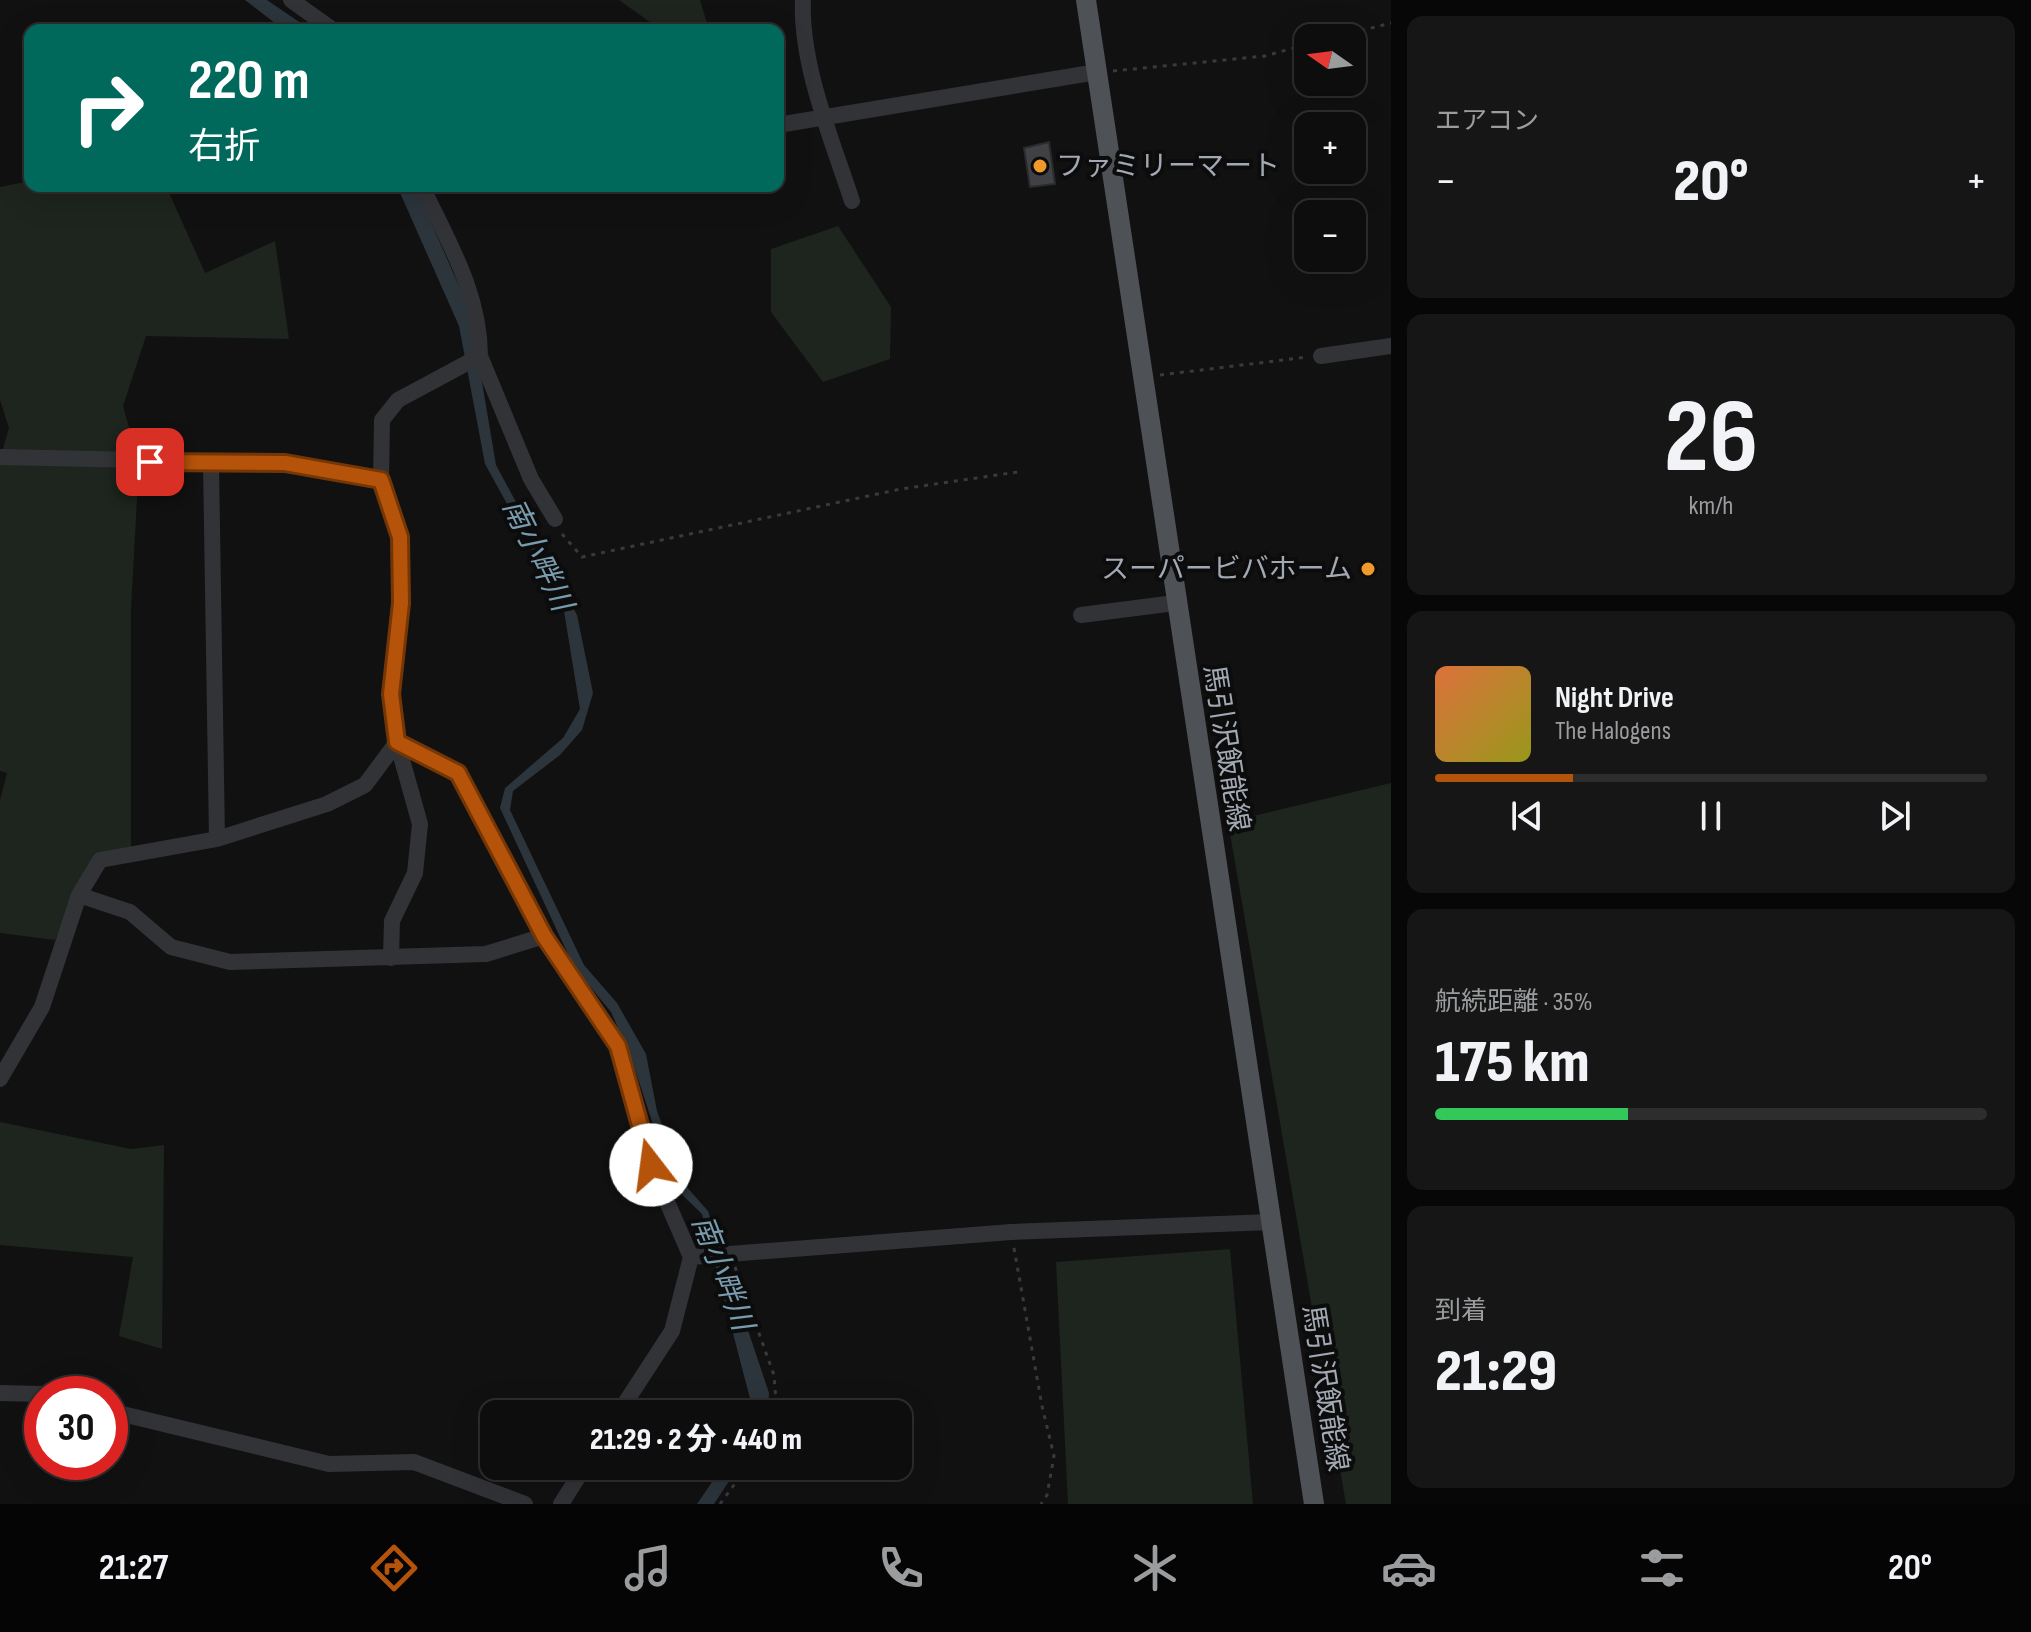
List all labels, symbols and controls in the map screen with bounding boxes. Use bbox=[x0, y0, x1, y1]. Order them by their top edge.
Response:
north arrow bbox=[1294, 24, 1366, 96]
map controls bbox=[1294, 24, 1366, 272]
text: 220 m bbox=[188, 48, 310, 115]
icon: right bbox=[56, 56, 160, 160]
text: エアコン bbox=[1435, 106, 1539, 137]
button: + bbox=[1294, 112, 1366, 184]
text: 右折 bbox=[188, 126, 260, 169]
text: 20° bbox=[1673, 146, 1749, 218]
place label: ファミリーマート bbox=[1056, 150, 1280, 183]
text: − bbox=[1435, 155, 1457, 208]
text: + bbox=[1965, 155, 1987, 208]
marker: ファミリーマート bbox=[1031, 157, 1049, 175]
button: − bbox=[1294, 200, 1366, 272]
text: 26 bbox=[1664, 376, 1758, 501]
pin bbox=[116, 428, 184, 496]
icon: arrive bbox=[128, 440, 172, 484]
text: km/h bbox=[1689, 491, 1733, 522]
water label: 南小畔川 bbox=[495, 493, 581, 620]
place label: スーパービバホーム bbox=[1101, 553, 1352, 586]
marker: スーパービバホーム bbox=[1359, 560, 1377, 578]
street label: 馬引沢飯能線 bbox=[1197, 662, 1255, 834]
text: Night Drive bbox=[1555, 680, 1674, 716]
text: The Halogens bbox=[1555, 716, 1671, 747]
icon: previous bbox=[1505, 794, 1549, 838]
icon: pause bbox=[1689, 794, 1733, 838]
icon: next bbox=[1873, 794, 1917, 838]
text: 航続距離 · 35% bbox=[1435, 987, 1593, 1018]
text: 175 km bbox=[1435, 1027, 1590, 1099]
position arrow bbox=[609, 1123, 693, 1207]
water label: 南小畔川 bbox=[684, 1211, 761, 1338]
text: 到着 bbox=[1435, 1296, 1487, 1327]
street label: 馬引沢飯能線 bbox=[1296, 1302, 1354, 1474]
text: 21:29 bbox=[1435, 1336, 1557, 1408]
speed limit sign: 30 bbox=[24, 1376, 128, 1480]
text: 21:29 · 2 分 · 440 m bbox=[590, 1422, 802, 1458]
icon: directions bbox=[366, 1540, 422, 1596]
icon: music bbox=[620, 1540, 676, 1596]
icon: phone bbox=[873, 1540, 929, 1596]
icon: climate bbox=[1127, 1540, 1183, 1596]
icon: car bbox=[1381, 1540, 1437, 1596]
icon: filters bbox=[1634, 1540, 1690, 1596]
text: 21:27 bbox=[99, 1547, 168, 1590]
text: 20° bbox=[1888, 1547, 1932, 1590]

